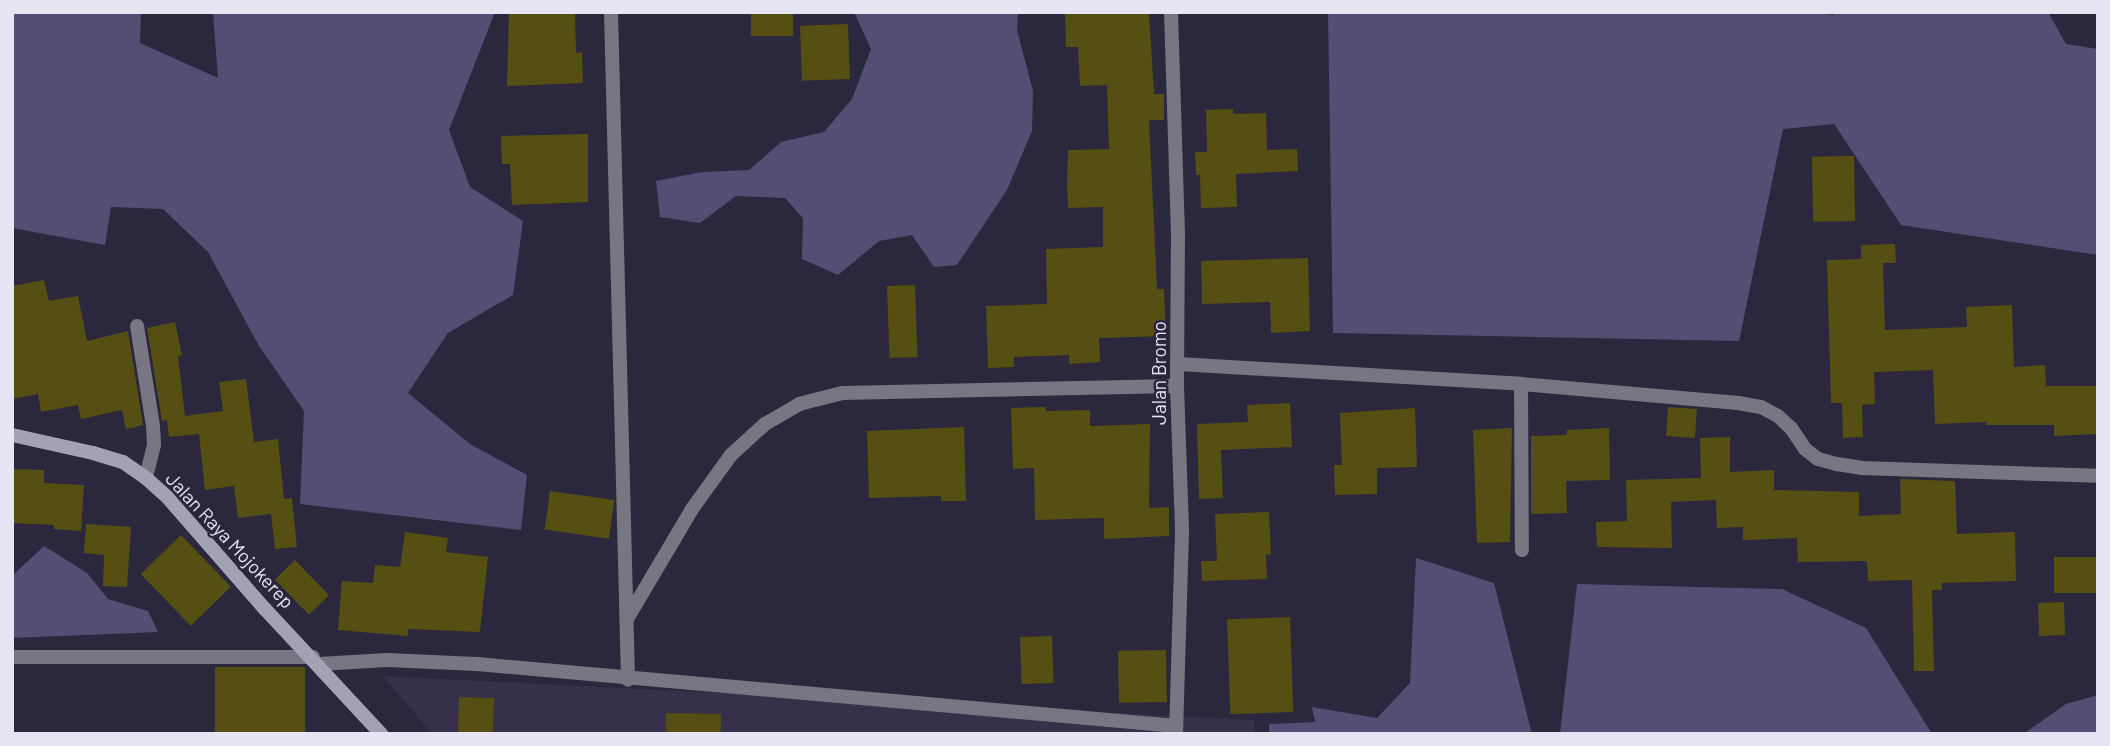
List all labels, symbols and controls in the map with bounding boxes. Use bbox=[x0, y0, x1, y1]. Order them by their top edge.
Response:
street label: Jalan Bromo bbox=[1148, 321, 1170, 425]
street label: Jalan Raya Mojokerep bbox=[161, 467, 299, 613]

